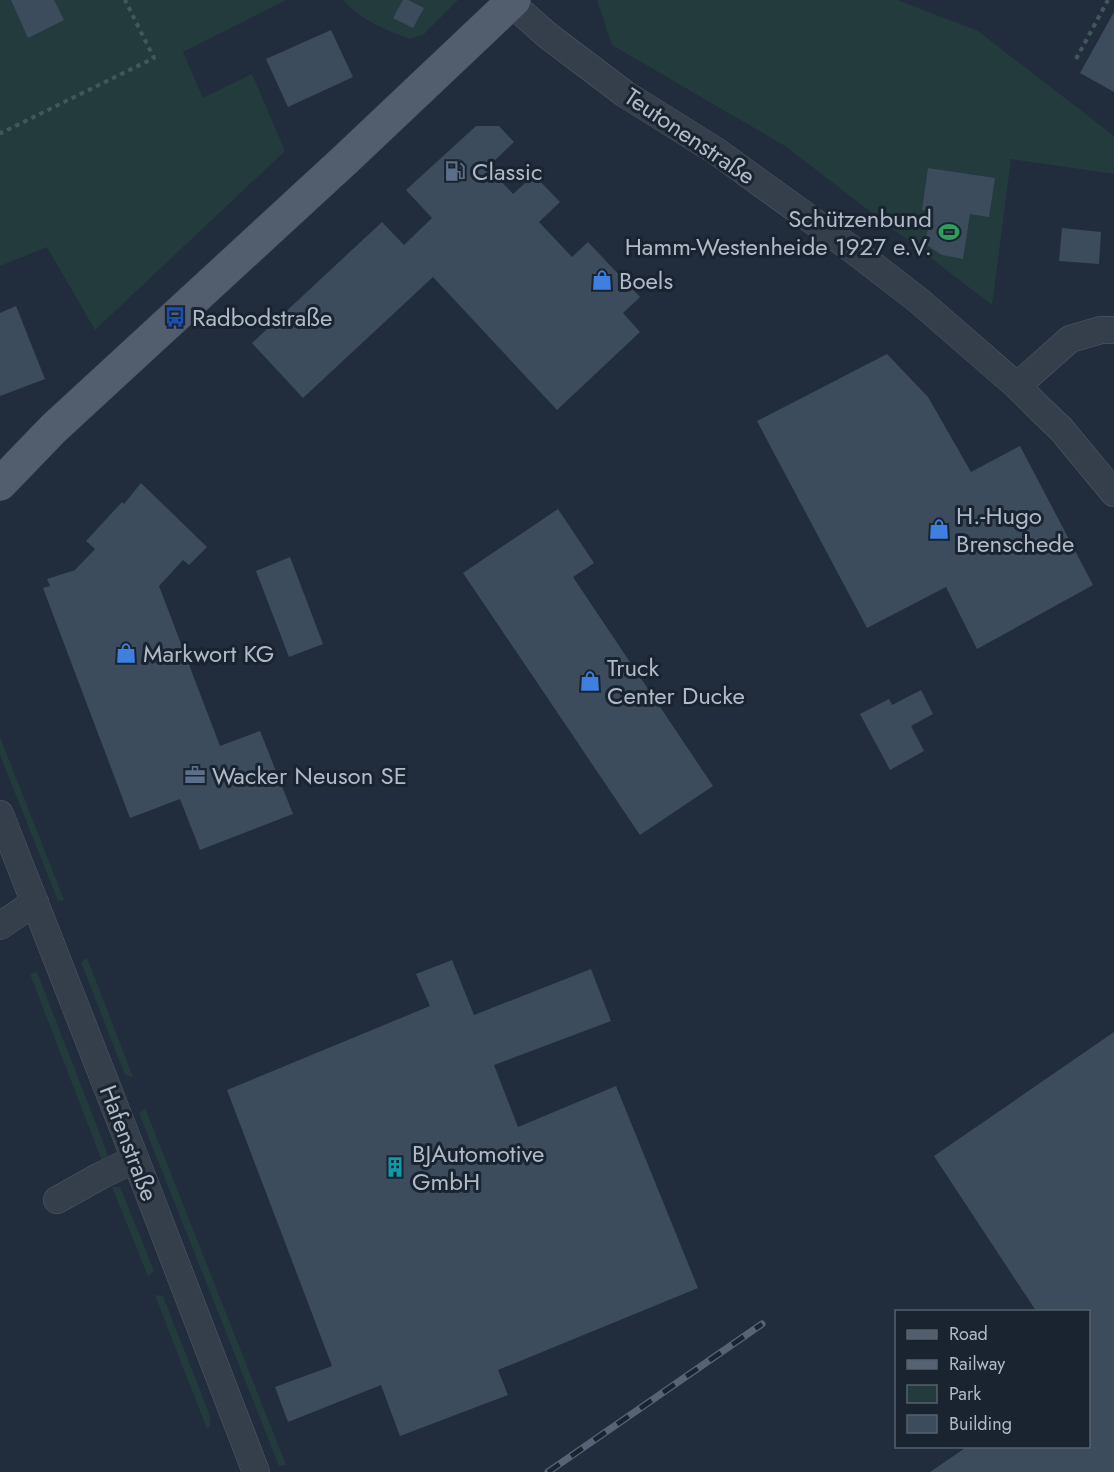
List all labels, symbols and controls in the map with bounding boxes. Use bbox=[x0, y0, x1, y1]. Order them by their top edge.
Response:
street label: Teutonenstraße bbox=[618, 79, 762, 193]
place label: Classic bbox=[472, 154, 543, 189]
fuel station icon: Classic bbox=[443, 159, 467, 183]
place label: Schützenbund Hamm-Westenheide 1927 e.V. bbox=[625, 201, 932, 264]
sports icon: Schützenbund Hamm-Westenheide 1927 e.V. bbox=[937, 220, 961, 244]
place label: Boels bbox=[619, 263, 673, 298]
shop icon: Boels bbox=[590, 268, 614, 292]
place label: Radbodstraße bbox=[192, 300, 332, 335]
bus stop icon: Radbodstraße bbox=[163, 305, 187, 329]
place label: H.-Hugo Brenschede bbox=[956, 498, 1074, 561]
shop icon: H.-Hugo Brenschede bbox=[927, 517, 951, 541]
place label: Markwort KG bbox=[143, 636, 274, 671]
shop icon: Markwort KG bbox=[114, 641, 138, 665]
place label: Truck Center Ducke bbox=[607, 650, 745, 713]
shop icon: Truck Center Ducke bbox=[578, 669, 602, 693]
place label: Wacker Neuson SE bbox=[212, 758, 407, 793]
office icon: Wacker Neuson SE bbox=[183, 763, 207, 787]
street label: Hafenstraße bbox=[91, 1080, 167, 1206]
place label: BJAutomotive GmbH bbox=[412, 1136, 544, 1199]
building icon: BJAutomotive GmbH bbox=[383, 1155, 407, 1179]
legend bbox=[895, 1310, 1090, 1448]
text: Road bbox=[949, 1321, 988, 1347]
text: Railway bbox=[949, 1351, 1005, 1377]
text: Park bbox=[949, 1381, 981, 1407]
text: Building bbox=[949, 1411, 1012, 1437]

